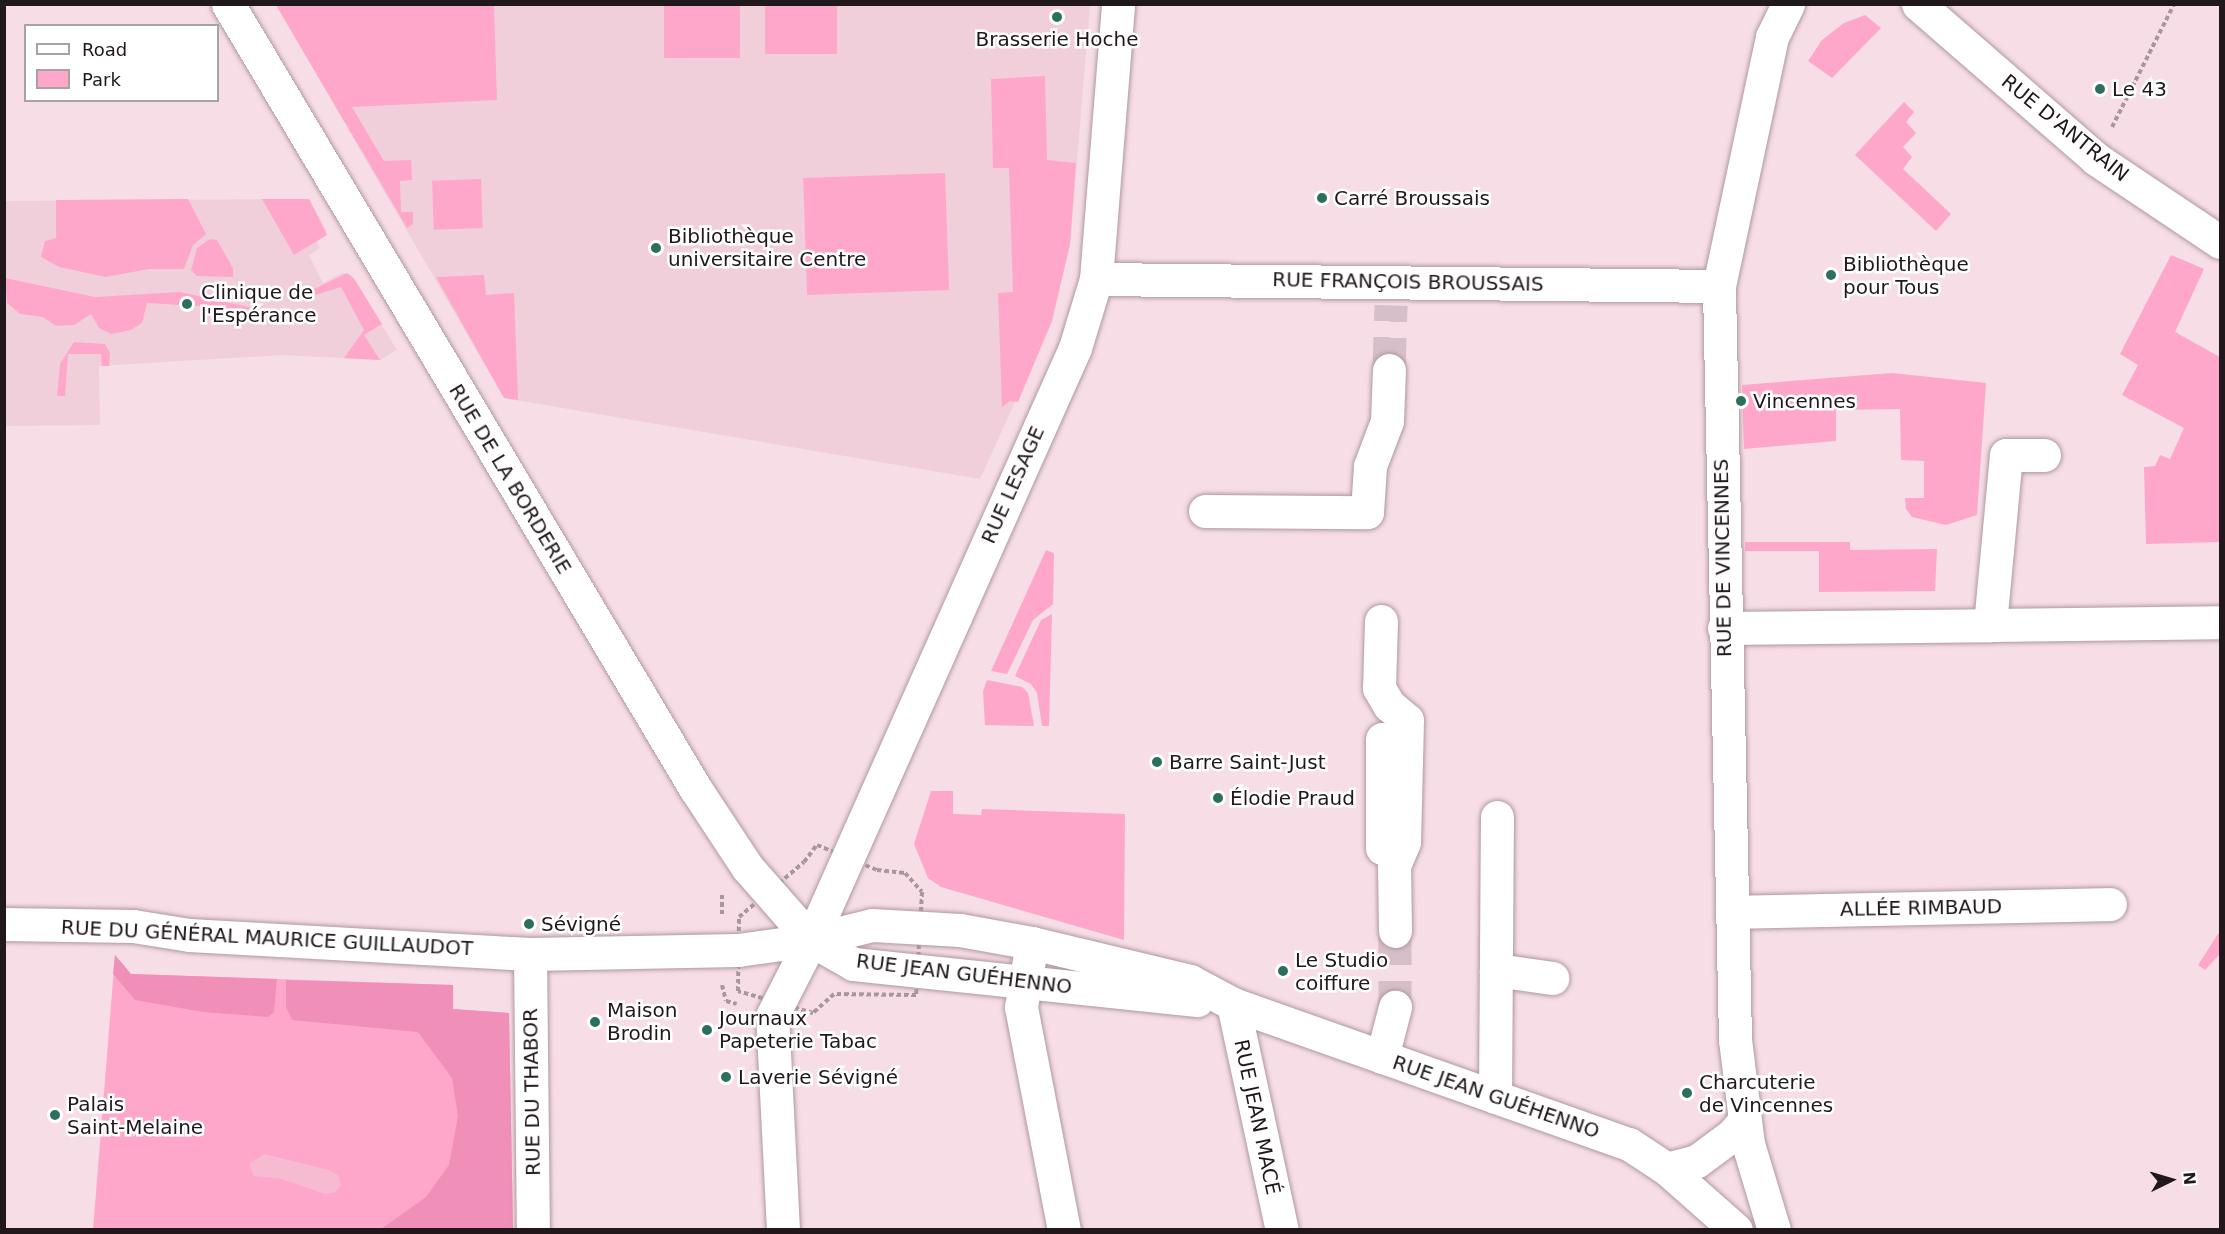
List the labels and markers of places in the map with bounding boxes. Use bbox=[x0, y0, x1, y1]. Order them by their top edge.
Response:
marker: Brasserie Hoche bbox=[1050, 10, 1064, 24]
place label: Brasserie Hoche bbox=[975, 27, 1139, 51]
place label: Le 43 bbox=[2112, 77, 2167, 101]
marker: Le 43 bbox=[2093, 82, 2107, 96]
place label: Carré Broussais bbox=[1334, 186, 1490, 210]
marker: Carré Broussais bbox=[1315, 191, 1329, 205]
place label: Bibliothèque universitaire Centre bbox=[668, 225, 866, 272]
marker: Bibliothèque universitaire Centre bbox=[649, 241, 663, 255]
place label: Bibliothèque pour Tous bbox=[1843, 252, 1969, 299]
marker: Bibliothèque pour Tous bbox=[1824, 268, 1838, 282]
place label: Clinique de l'Espérance bbox=[201, 280, 317, 327]
marker: Clinique de l'Espérance bbox=[178, 295, 196, 313]
place label: Vincennes bbox=[1753, 389, 1856, 413]
marker: Vincennes bbox=[1734, 394, 1748, 408]
place label: Barre Saint-Just bbox=[1169, 750, 1325, 774]
marker: Barre Saint-Just bbox=[1150, 755, 1164, 769]
place label: Élodie Praud bbox=[1230, 786, 1355, 810]
marker: Élodie Praud bbox=[1211, 791, 1225, 805]
place label: Sévigné bbox=[541, 912, 621, 936]
marker: Sévigné bbox=[522, 917, 536, 931]
place label: Le Studio coiffure bbox=[1295, 948, 1388, 995]
marker: Le Studio coiffure bbox=[1276, 964, 1290, 978]
place label: Maison Brodin bbox=[607, 999, 677, 1046]
place label: Journaux Papeterie Tabac bbox=[719, 1006, 877, 1053]
marker: Maison Brodin bbox=[588, 1015, 602, 1029]
marker: Journaux Papeterie Tabac bbox=[700, 1023, 714, 1037]
place label: Laverie Sévigné bbox=[738, 1065, 898, 1089]
marker: Laverie Sévigné bbox=[719, 1070, 733, 1084]
place label: Charcuterie de Vincennes bbox=[1699, 1070, 1833, 1117]
marker: Charcuterie de Vincennes bbox=[1680, 1086, 1694, 1100]
place label: Palais Saint-Melaine bbox=[67, 1092, 203, 1139]
marker: Palais Saint-Melaine bbox=[48, 1108, 62, 1122]

